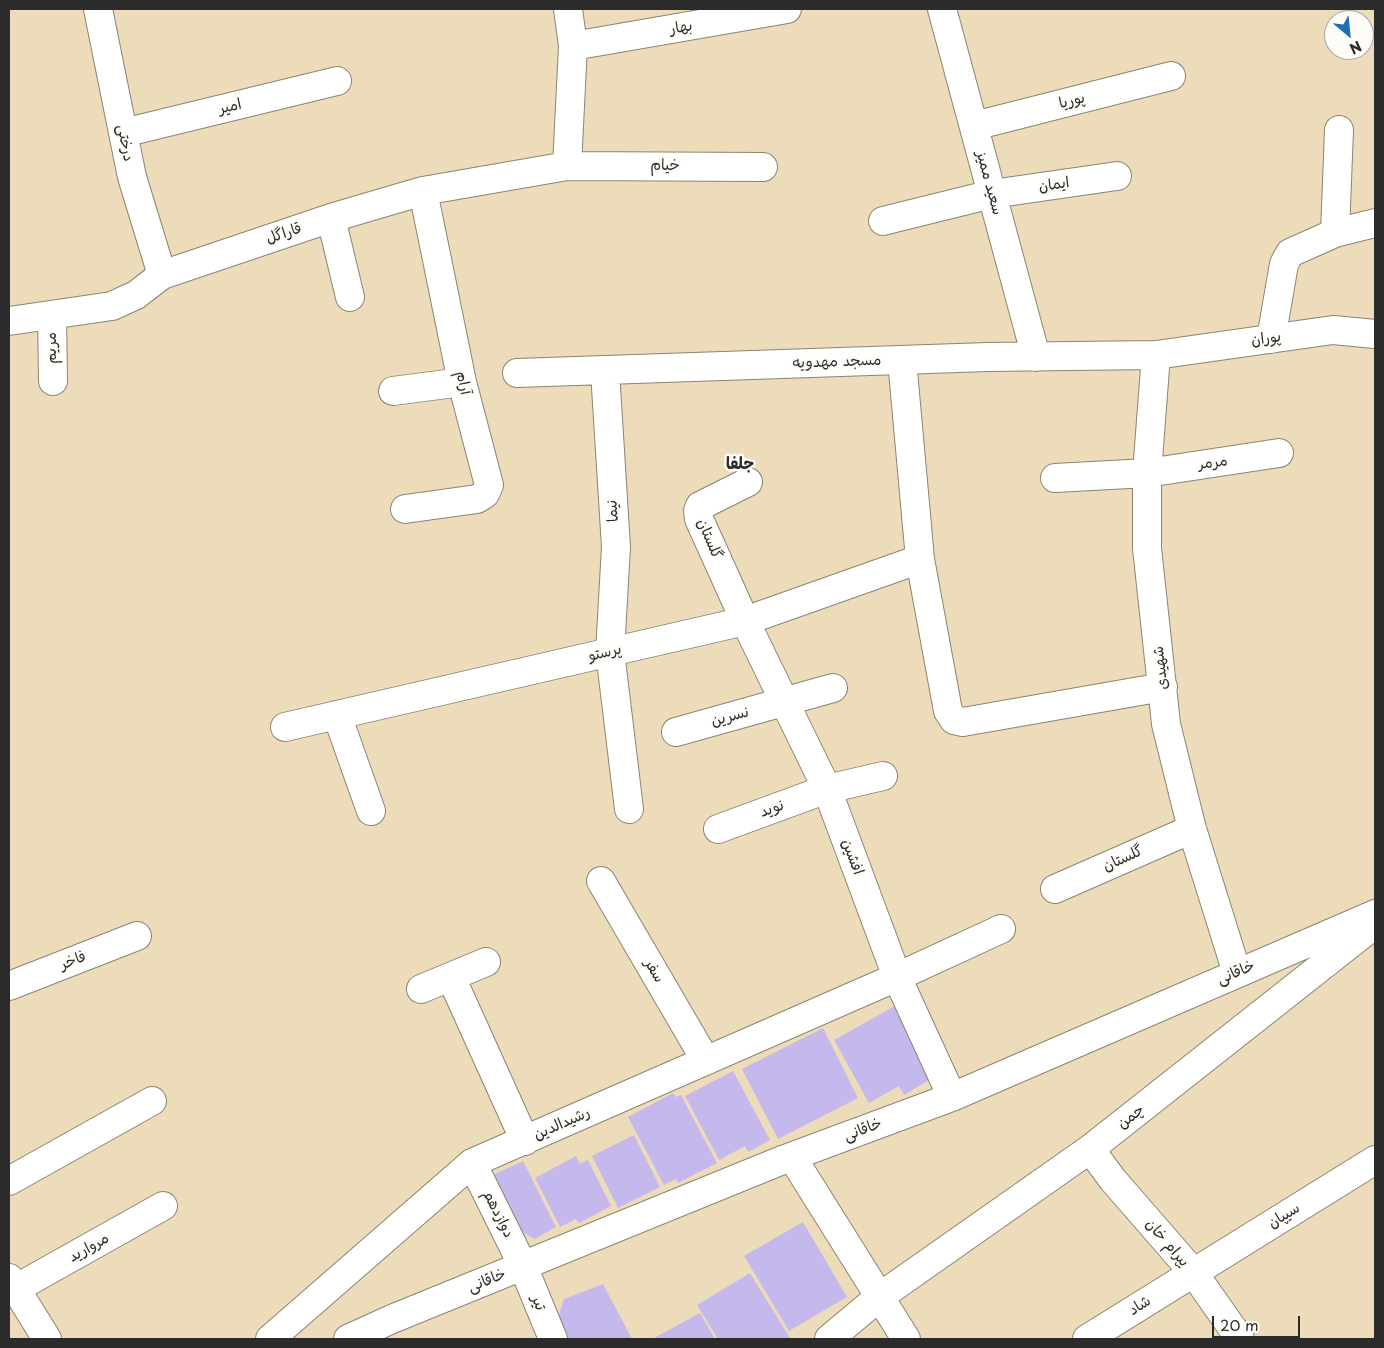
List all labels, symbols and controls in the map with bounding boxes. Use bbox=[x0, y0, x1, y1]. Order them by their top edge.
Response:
north arrow bbox=[1324, 10, 1374, 60]
street label: بهار bbox=[668, 17, 694, 39]
text: N bbox=[1346, 36, 1366, 60]
street label: پوریا bbox=[1057, 89, 1087, 113]
street label: امیر bbox=[217, 95, 243, 119]
street label: درختی bbox=[113, 123, 137, 163]
street label: سعید ممیز bbox=[972, 149, 1006, 217]
street label: خیام bbox=[650, 157, 680, 175]
street label: ایمان bbox=[1037, 174, 1071, 196]
street label: قاراگل bbox=[264, 220, 304, 248]
street label: پوران bbox=[1250, 328, 1282, 350]
street label: مریم bbox=[43, 332, 61, 364]
street label: مسجد مهدویه bbox=[792, 351, 882, 373]
street label: آرام bbox=[452, 369, 474, 397]
street label: مرمر bbox=[1197, 452, 1229, 474]
district label: جلفا bbox=[726, 455, 754, 475]
street label: نیما bbox=[603, 499, 623, 523]
street label: گلستان bbox=[693, 516, 725, 562]
street label: پرستو bbox=[587, 640, 623, 666]
street label: شهیدی bbox=[1150, 645, 1172, 691]
street label: نسرین bbox=[709, 703, 751, 731]
street label: نوید bbox=[758, 796, 786, 822]
street label: افشین bbox=[837, 837, 867, 877]
street label: گلستان bbox=[1100, 842, 1146, 876]
street label: فاخر bbox=[57, 948, 89, 974]
street label: سفر bbox=[640, 956, 668, 986]
street label: خاقانی bbox=[1214, 957, 1258, 989]
street label: چمن bbox=[1114, 1101, 1148, 1133]
street label: رشیدالدین bbox=[531, 1104, 593, 1144]
street label: خاقانی bbox=[841, 1115, 885, 1145]
street label: دوازدهم bbox=[478, 1187, 518, 1241]
street label: سیپان bbox=[1265, 1199, 1303, 1233]
street label: یپرام خان bbox=[1141, 1215, 1193, 1271]
street label: مروارید bbox=[66, 1230, 112, 1266]
street label: خاقانی bbox=[465, 1265, 509, 1297]
street label: شاد bbox=[1126, 1292, 1154, 1320]
street label: تیر bbox=[527, 1293, 549, 1313]
scale bar bbox=[1214, 1306, 1302, 1338]
text: 20 m bbox=[1220, 1313, 1259, 1336]

